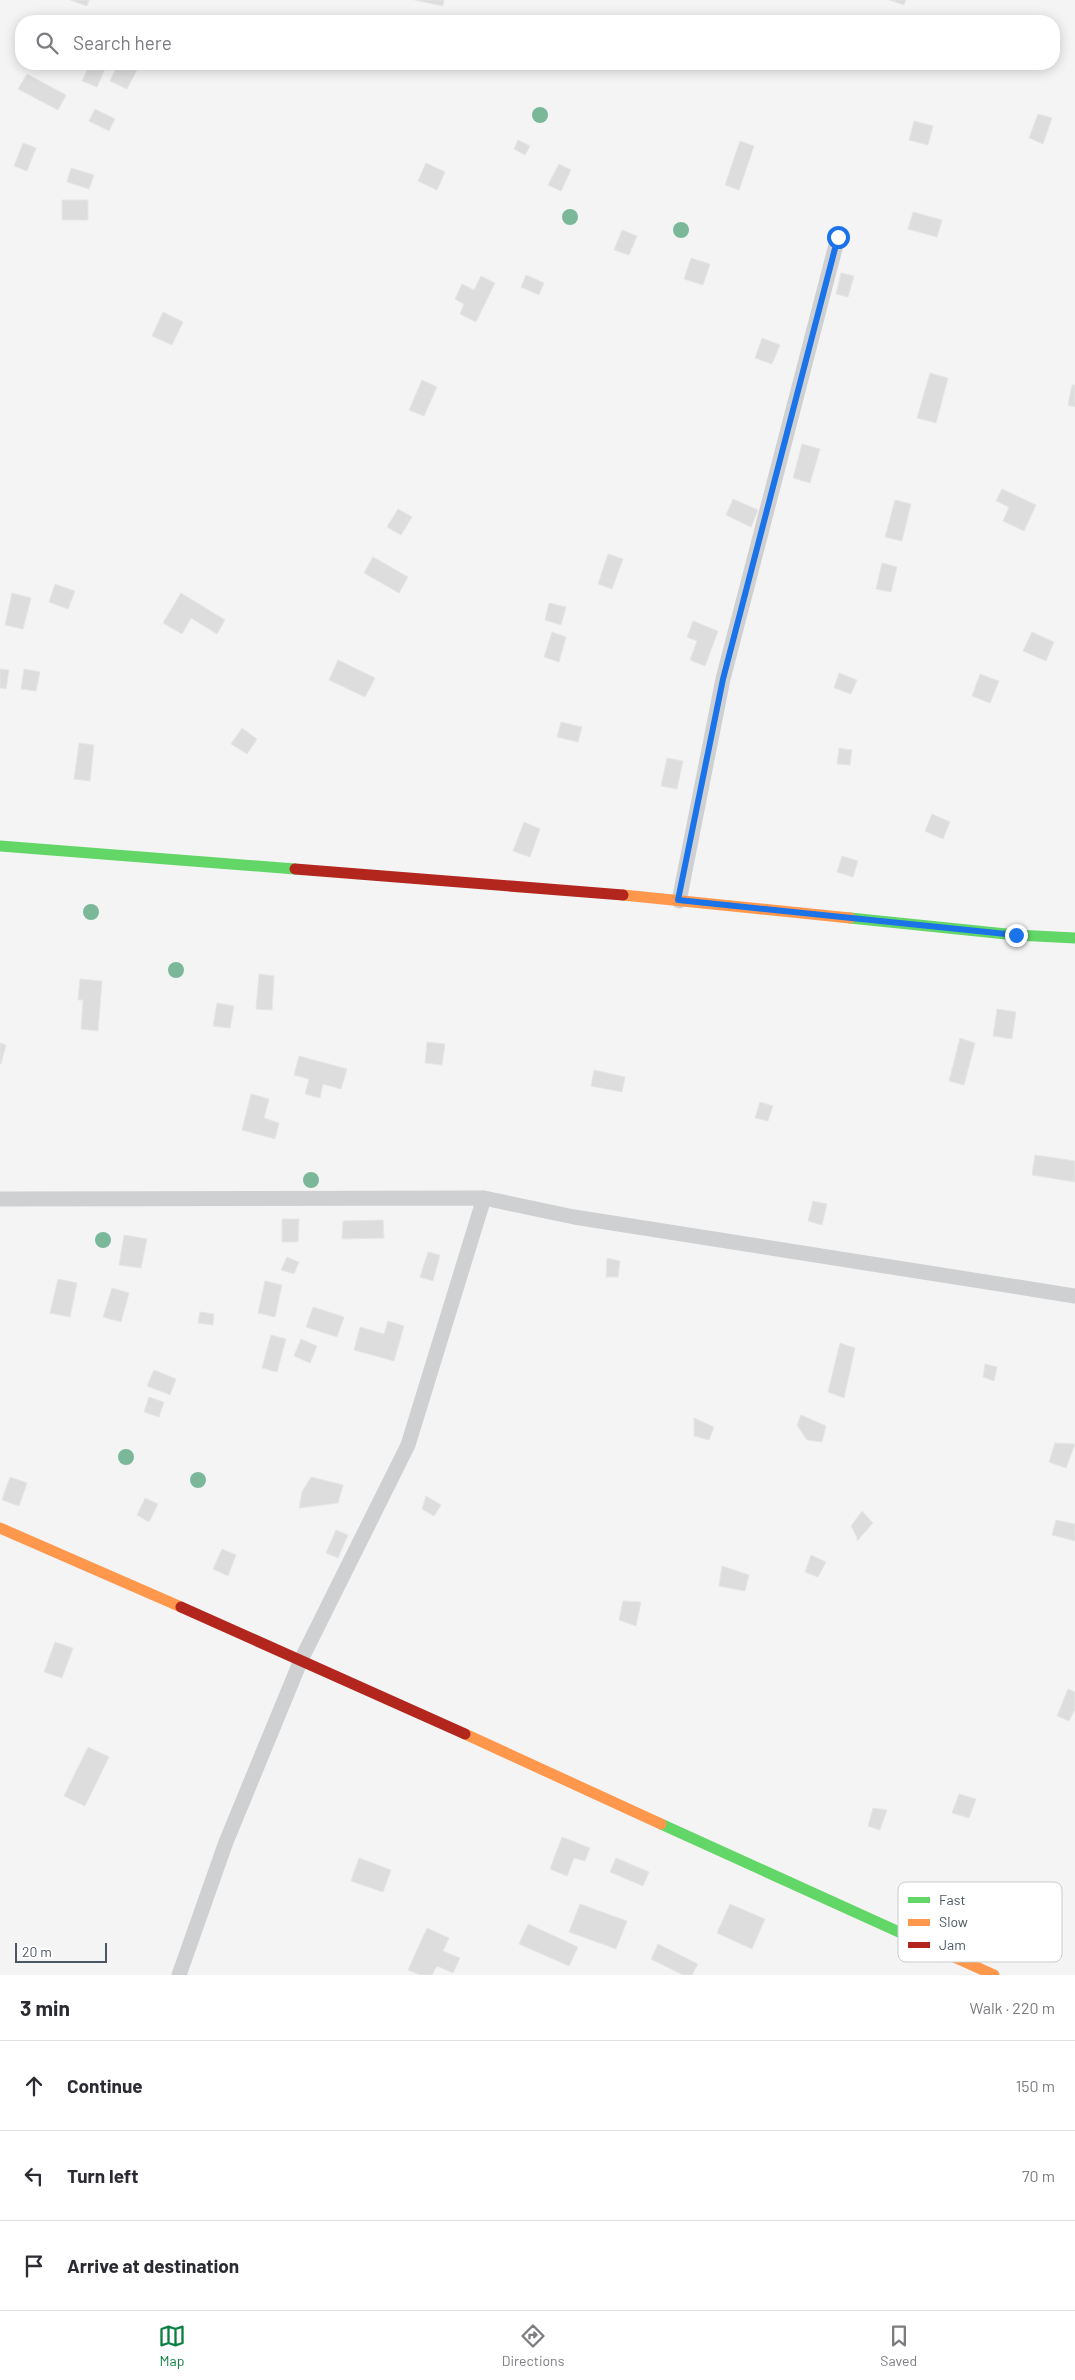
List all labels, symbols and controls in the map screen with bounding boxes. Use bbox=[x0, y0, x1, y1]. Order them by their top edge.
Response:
search box bbox=[15, 15, 1060, 70]
icon: search bbox=[33, 29, 61, 57]
text: Search here bbox=[73, 31, 172, 54]
route start bbox=[827, 226, 850, 249]
route end bbox=[1005, 924, 1028, 947]
legend bbox=[898, 1882, 1062, 1962]
text: Fast bbox=[939, 1891, 965, 1908]
text: Slow bbox=[939, 1913, 968, 1930]
text: Jam bbox=[939, 1936, 966, 1953]
scale bar bbox=[15, 1940, 108, 1963]
text: 20 m bbox=[22, 1943, 52, 1960]
text: 3 min bbox=[20, 1995, 70, 2020]
text: Walk · 220 m bbox=[969, 1998, 1055, 2017]
icon: ahead bbox=[20, 2072, 48, 2100]
text: Continue bbox=[67, 2074, 143, 2097]
text: 150 m bbox=[1016, 2076, 1055, 2095]
icon: left bbox=[20, 2162, 48, 2190]
text: Turn left bbox=[67, 2164, 138, 2187]
text: 70 m bbox=[1022, 2166, 1055, 2185]
icon: arrive bbox=[20, 2252, 48, 2280]
text: Arrive at destination bbox=[67, 2254, 239, 2277]
tab: Map bbox=[158, 2322, 186, 2369]
tab: Directions bbox=[502, 2322, 564, 2369]
tab: Saved bbox=[880, 2322, 917, 2369]

